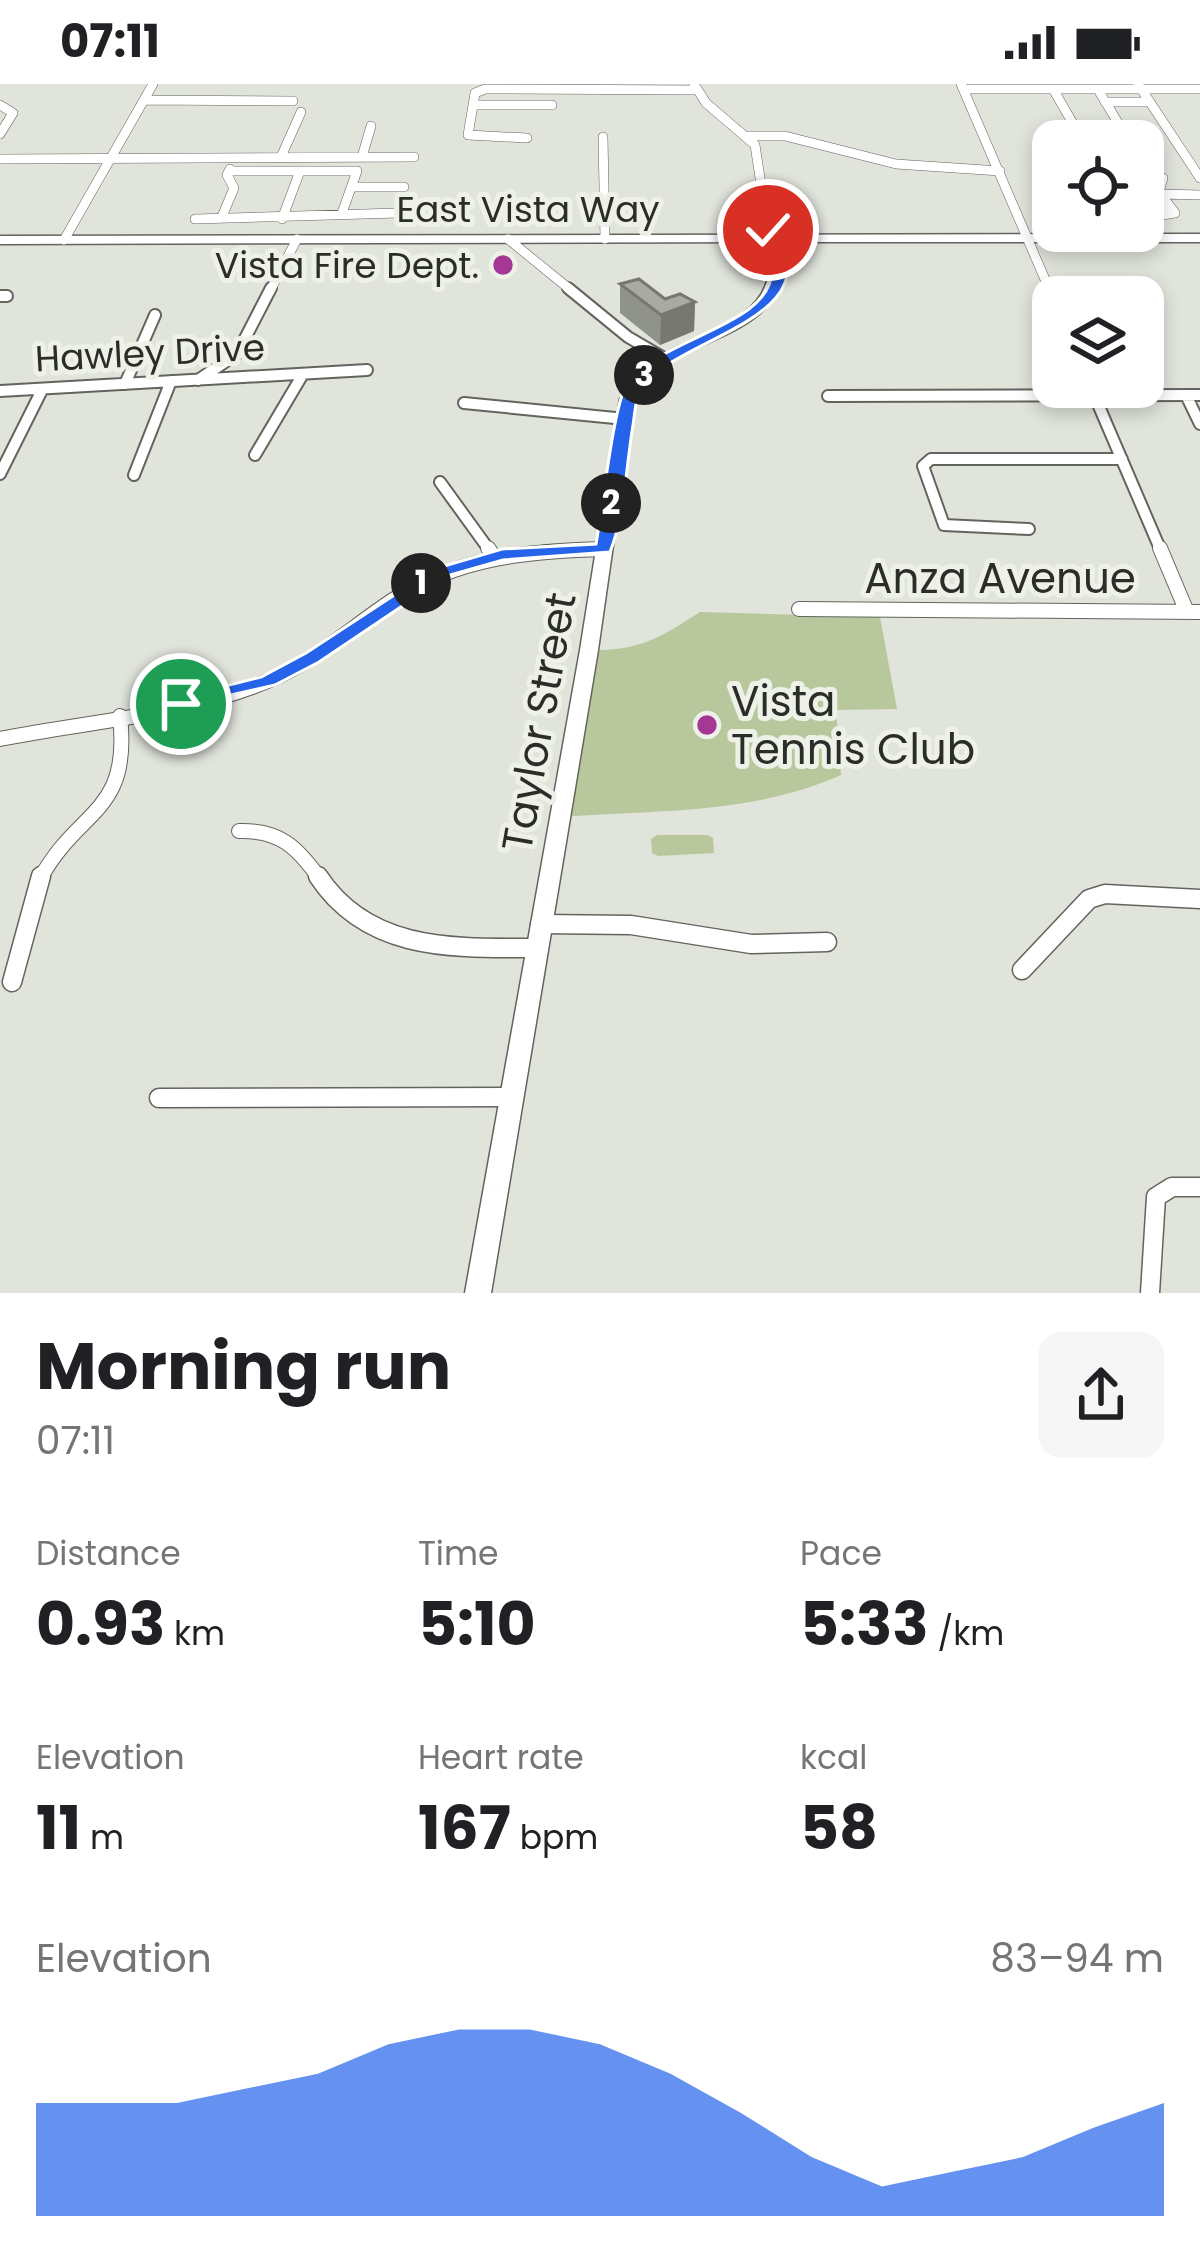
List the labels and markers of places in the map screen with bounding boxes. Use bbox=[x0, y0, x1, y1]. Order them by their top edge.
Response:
pin bbox=[717, 179, 819, 281]
place label: Vista Fire Dept. bbox=[215, 240, 479, 291]
marker: Vista Fire Dept. bbox=[490, 252, 516, 278]
pin: 3 bbox=[614, 345, 674, 405]
pin: 2 bbox=[581, 473, 641, 533]
pin: 1 bbox=[391, 553, 451, 613]
pin bbox=[130, 653, 232, 755]
place label: Vista Tennis Club bbox=[731, 672, 975, 779]
marker: Vista Tennis Club bbox=[694, 712, 720, 738]

